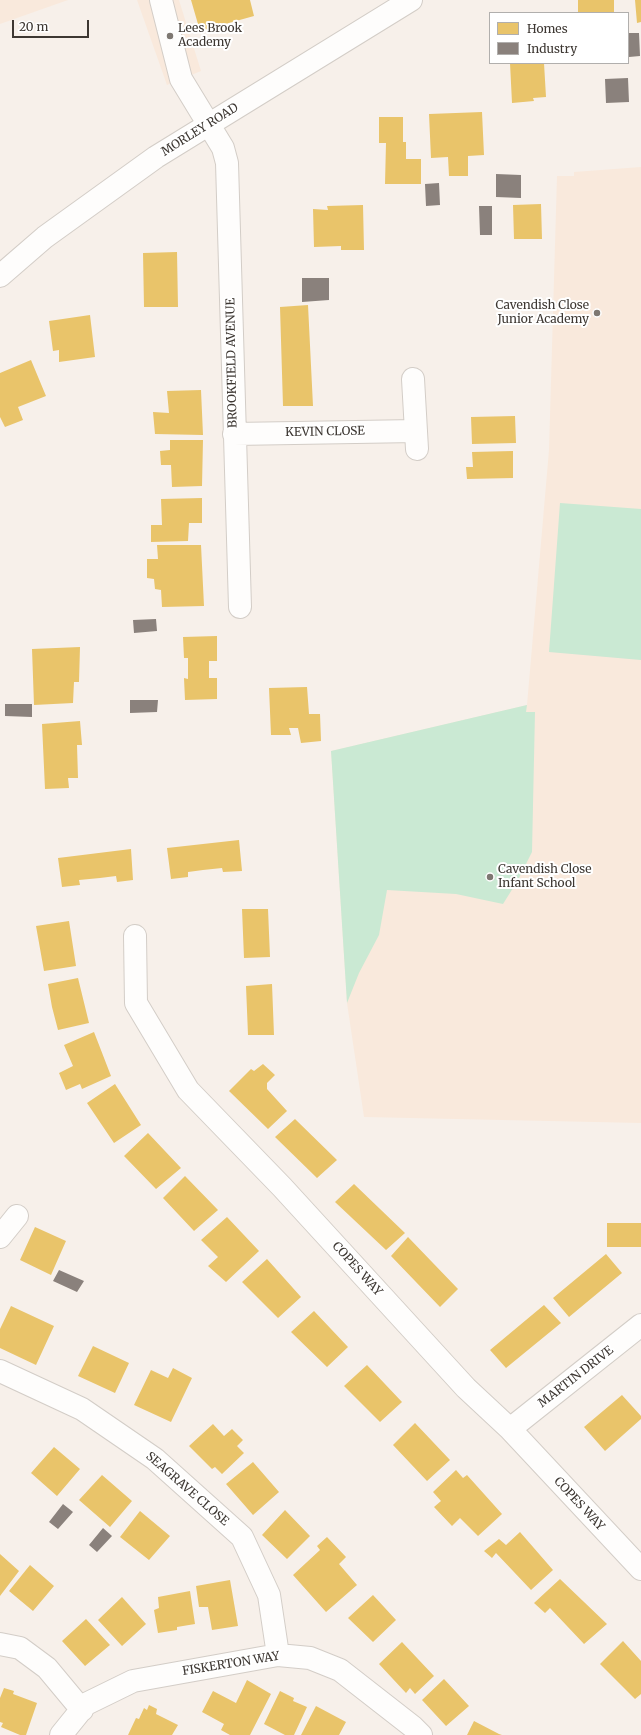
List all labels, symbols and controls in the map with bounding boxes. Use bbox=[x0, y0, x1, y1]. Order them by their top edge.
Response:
scale bar bbox=[14, 12, 91, 38]
legend bbox=[489, 12, 629, 64]
text: 20 m bbox=[19, 19, 48, 34]
text: Homes bbox=[527, 21, 568, 36]
place label: Lees Brook Academy bbox=[178, 22, 242, 50]
marker: Lees Brook Academy bbox=[165, 31, 175, 41]
text: Industry bbox=[527, 41, 577, 56]
street label: MORLEY ROAD bbox=[159, 101, 241, 159]
street label: BROOKFIELD AVENUE bbox=[224, 298, 240, 428]
place label: Cavendish Close Junior Academy bbox=[496, 299, 589, 327]
marker: Cavendish Close Junior Academy bbox=[592, 308, 602, 318]
street label: KEVIN CLOSE bbox=[285, 424, 365, 440]
place label: Cavendish Close Infant School bbox=[498, 863, 591, 891]
marker: Cavendish Close Infant School bbox=[485, 872, 495, 882]
street label: COPES WAY bbox=[329, 1239, 385, 1299]
street label: MARTIN DRIVE bbox=[536, 1343, 616, 1411]
street label: SEAGRAVE CLOSE bbox=[143, 1449, 231, 1529]
street label: COPES WAY bbox=[551, 1474, 607, 1534]
street label: FISKERTON WAY bbox=[181, 1649, 281, 1679]

